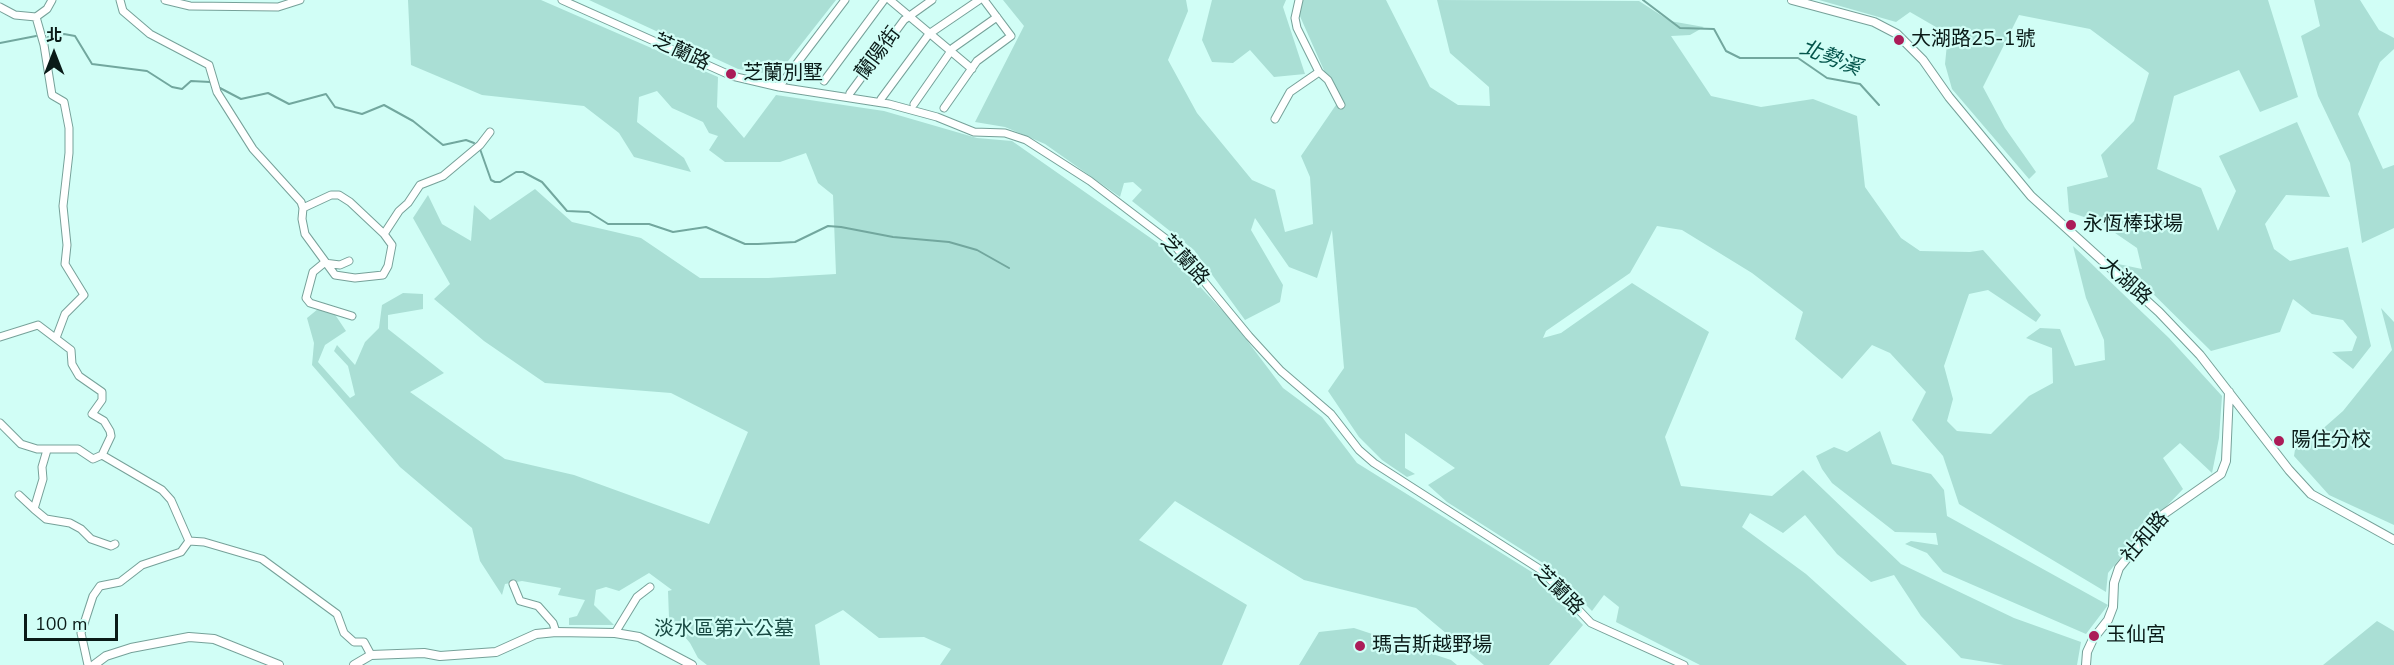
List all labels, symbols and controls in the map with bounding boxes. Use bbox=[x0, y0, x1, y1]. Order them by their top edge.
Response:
street label: 蘭陽街 bbox=[851, 23, 907, 85]
north arrow bbox=[24, 24, 84, 84]
text: 北 bbox=[46, 25, 62, 47]
place label: 大湖路25-1號 bbox=[1911, 28, 2035, 52]
street label: 芝蘭路 bbox=[649, 29, 713, 77]
marker: 大湖路25-1號 bbox=[1892, 33, 1906, 47]
water label: 北勢溪 bbox=[1796, 36, 1864, 82]
place label: 芝蘭別墅 bbox=[743, 62, 823, 86]
marker: 芝蘭別墅 bbox=[724, 67, 738, 81]
place label: 永恆棒球場 bbox=[2083, 213, 2183, 237]
marker: 永恆棒球場 bbox=[2064, 218, 2078, 232]
street label: 芝蘭路 bbox=[1155, 231, 1213, 291]
street label: 大湖路 bbox=[2094, 253, 2156, 311]
place label: 陽住分校 bbox=[2291, 429, 2371, 453]
marker: 陽住分校 bbox=[2272, 434, 2286, 448]
street label: 社和路 bbox=[2117, 507, 2175, 569]
street label: 芝蘭路 bbox=[1528, 561, 1588, 621]
scale bar bbox=[27, 602, 122, 640]
text: 100 m bbox=[35, 612, 87, 636]
park label: 淡水區第六公墓 bbox=[654, 618, 794, 642]
place label: 玉仙宮 bbox=[2106, 624, 2166, 648]
marker: 玉仙宮 bbox=[2087, 629, 2101, 643]
place label: 瑪吉斯越野場 bbox=[1372, 634, 1492, 658]
marker: 瑪吉斯越野場 bbox=[1353, 639, 1367, 653]

